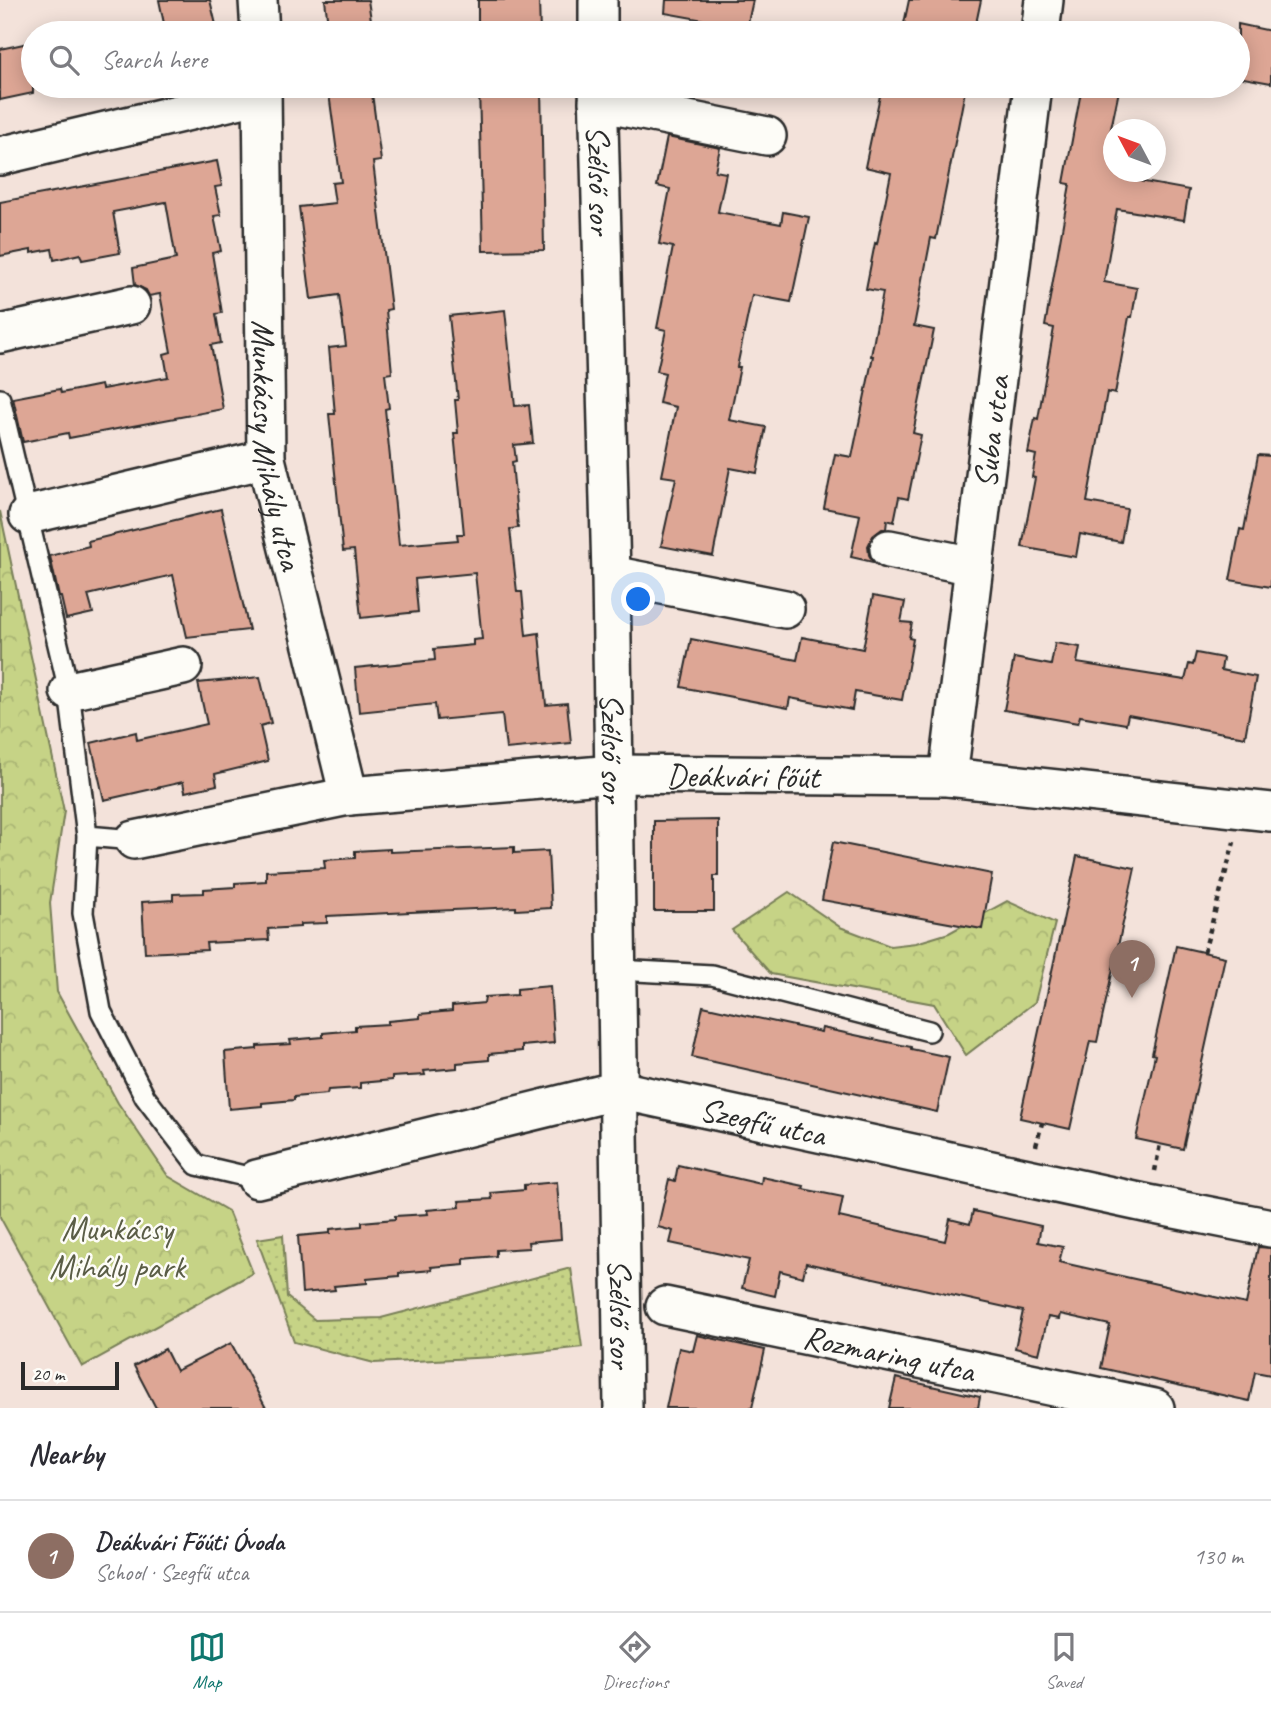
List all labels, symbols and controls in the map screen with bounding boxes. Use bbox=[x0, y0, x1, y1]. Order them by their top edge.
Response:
search box bbox=[21, 21, 1250, 98]
icon: search bbox=[45, 41, 83, 79]
text: Search here bbox=[101, 43, 207, 76]
north arrow bbox=[1103, 119, 1166, 182]
street label: Szélső sor bbox=[577, 125, 622, 237]
street label: Munkácsy Mihály utca bbox=[243, 320, 313, 576]
street label: Suba utca bbox=[964, 371, 1020, 490]
your location bbox=[621, 582, 655, 616]
street label: Szélső sor bbox=[591, 693, 634, 805]
street label: Deákvári főút bbox=[666, 754, 822, 798]
pin: 1 bbox=[1109, 940, 1155, 998]
street label: Szegfű utca bbox=[696, 1088, 831, 1156]
park label: Munkácsy Mihály park bbox=[49, 1208, 187, 1288]
street label: Szélső sor bbox=[599, 1259, 642, 1371]
street label: Rozmaring utca bbox=[800, 1315, 980, 1392]
scale bar bbox=[21, 1359, 119, 1391]
text: 20 m bbox=[32, 1362, 64, 1386]
text: Nearby bbox=[28, 1435, 104, 1473]
text: Deákvári Főúti Óvoda bbox=[95, 1525, 284, 1558]
text: 1 bbox=[46, 1542, 56, 1571]
text: 130 m bbox=[1194, 1542, 1243, 1571]
text: School · Szegfű utca bbox=[95, 1558, 249, 1587]
tab: Map bbox=[188, 1628, 226, 1694]
tab: Directions bbox=[602, 1628, 669, 1694]
tab: Saved bbox=[1045, 1628, 1083, 1694]

